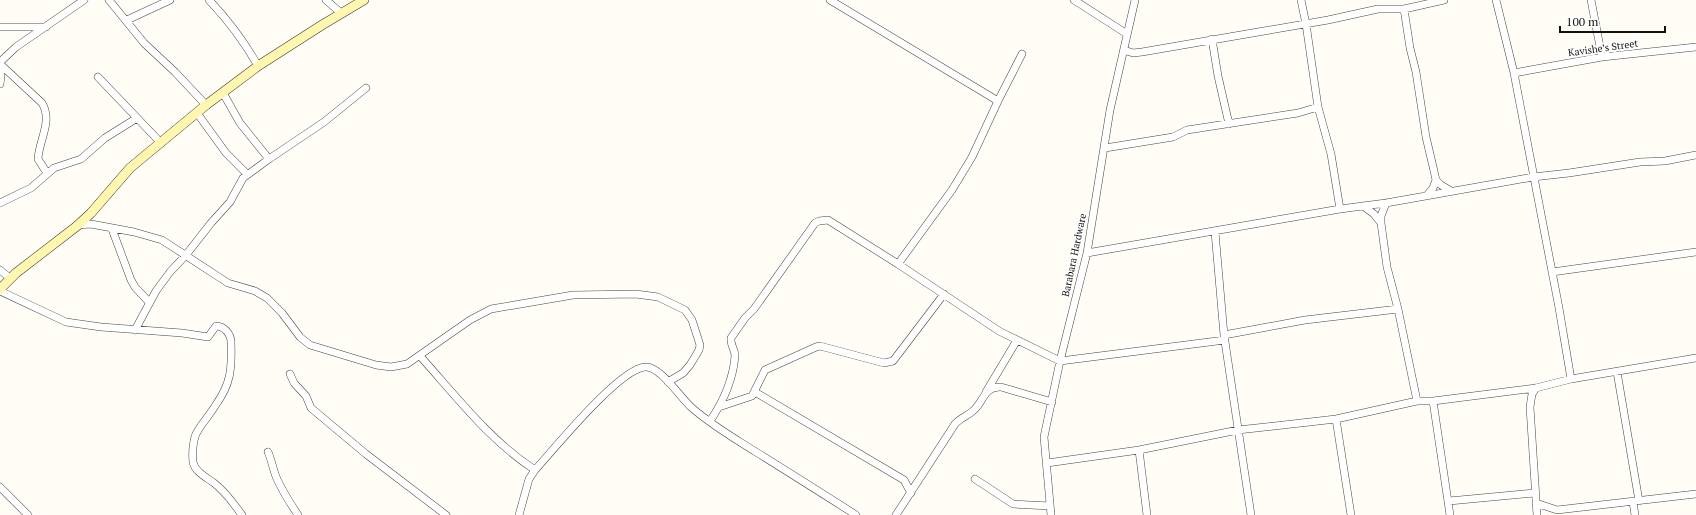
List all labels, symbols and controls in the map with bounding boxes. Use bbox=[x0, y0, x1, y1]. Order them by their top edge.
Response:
scale bar bbox=[1560, 8, 1665, 34]
text: 100 m bbox=[1566, 14, 1599, 29]
street label: Kavishe’s Street bbox=[1567, 37, 1639, 59]
street label: Barabara Hardware bbox=[1059, 212, 1089, 298]

